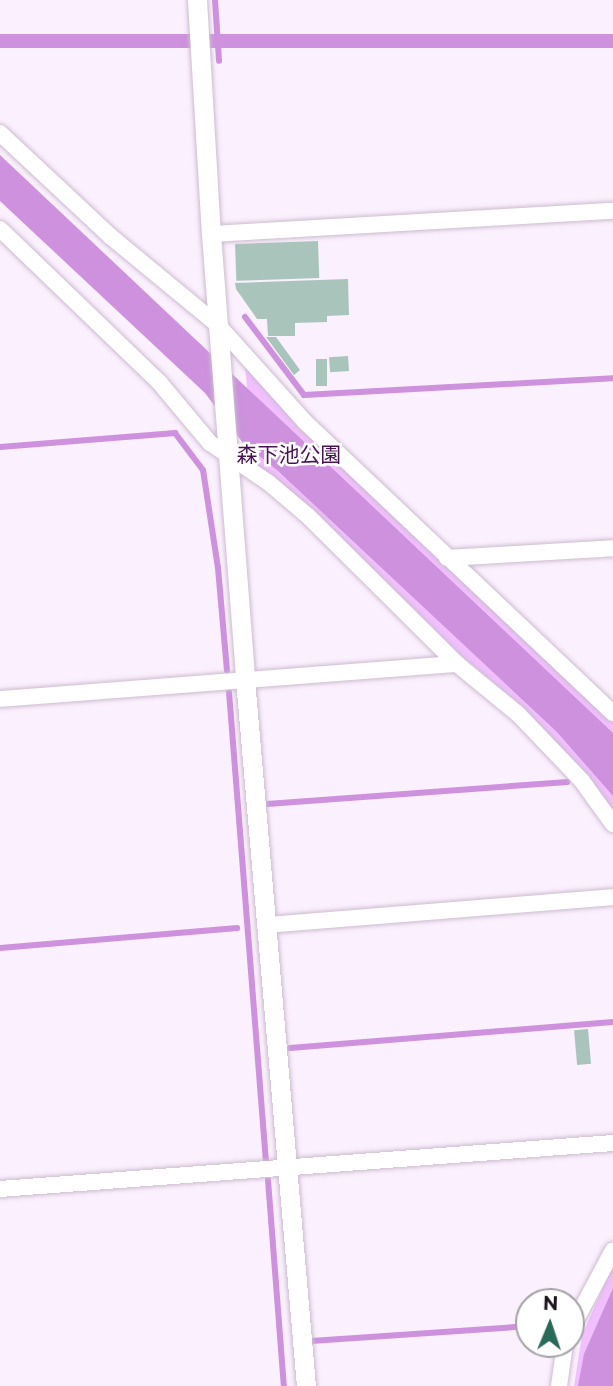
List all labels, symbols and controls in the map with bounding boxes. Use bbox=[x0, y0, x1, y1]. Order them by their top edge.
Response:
park label: 森下池公園 bbox=[237, 442, 341, 468]
north arrow bbox=[515, 1288, 585, 1358]
text: N bbox=[543, 1292, 559, 1315]

